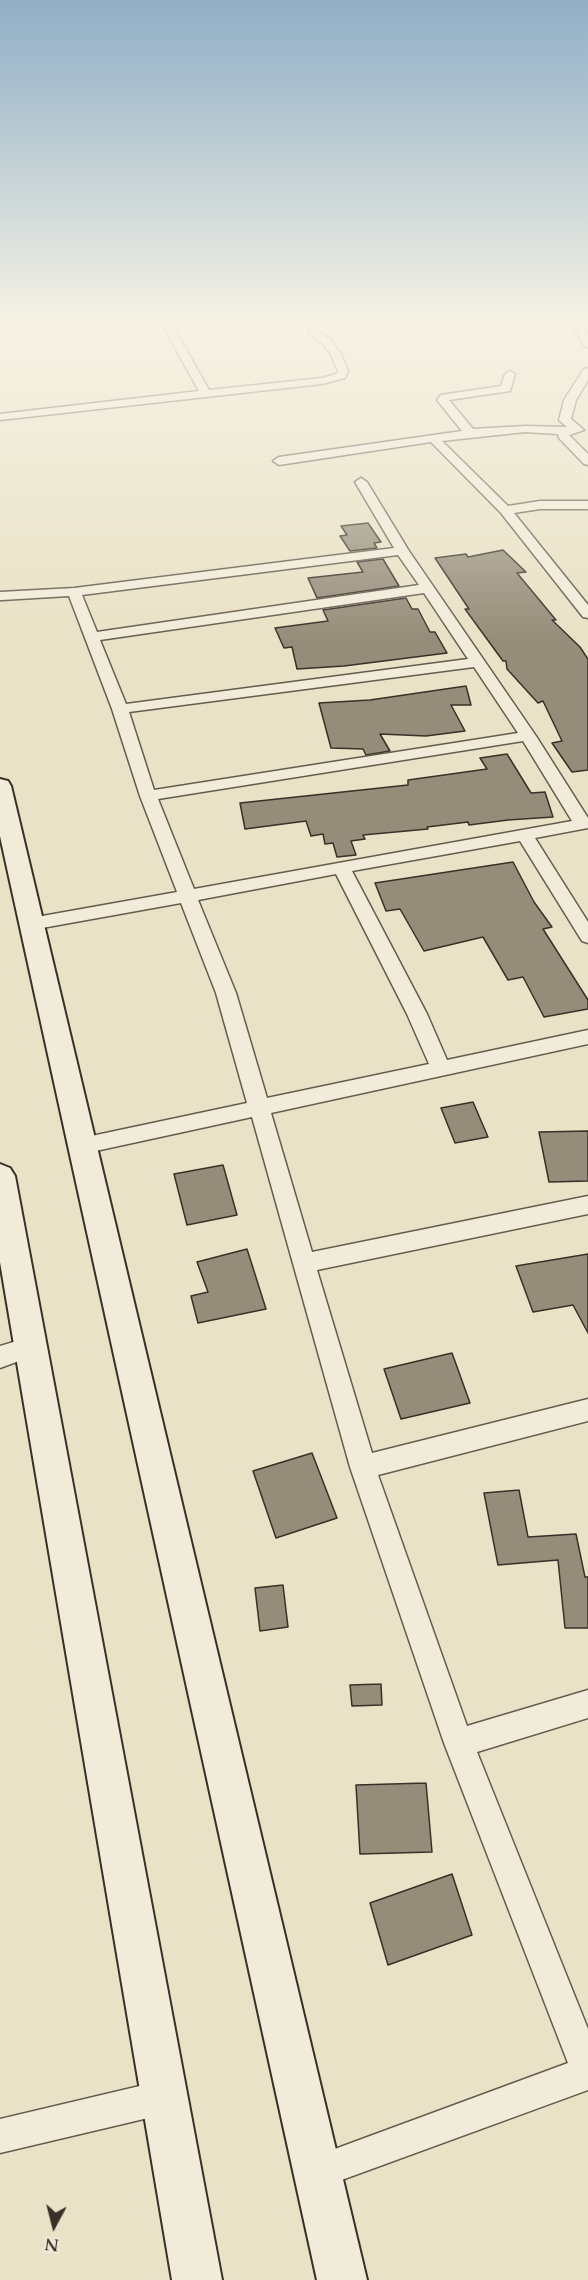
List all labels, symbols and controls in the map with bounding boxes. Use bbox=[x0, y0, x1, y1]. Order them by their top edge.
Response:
north arrow bbox=[24, 2196, 84, 2256]
text: N bbox=[44, 2232, 60, 2256]

